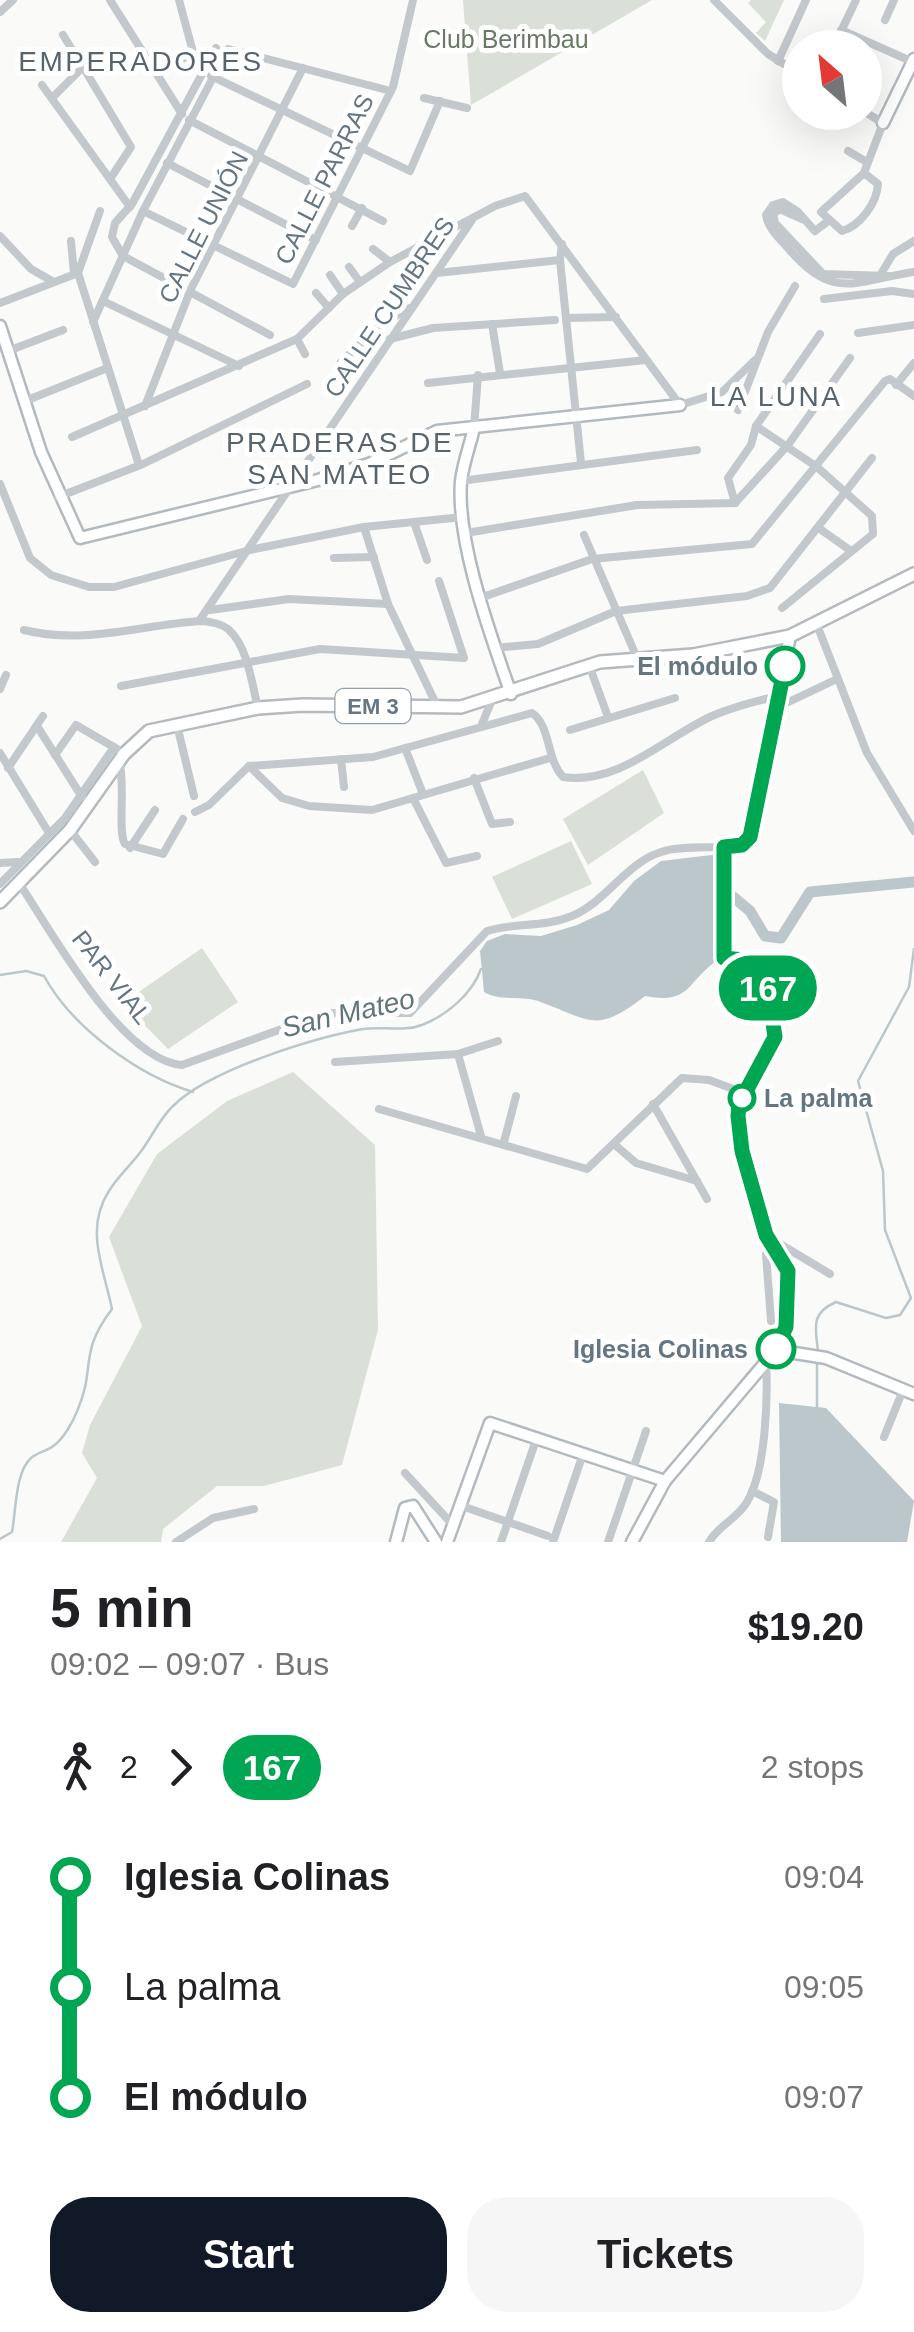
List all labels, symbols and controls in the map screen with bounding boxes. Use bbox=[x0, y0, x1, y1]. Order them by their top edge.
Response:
park label: Club Berimbau bbox=[423, 25, 589, 53]
north arrow bbox=[782, 30, 882, 130]
map controls bbox=[782, 30, 882, 130]
district label: EMPERADORES bbox=[18, 46, 264, 77]
street label: CALLE PARRAS bbox=[269, 89, 379, 269]
street label: CALLE UNIÓN bbox=[153, 146, 253, 308]
street label: CALLE CUMBRES bbox=[318, 212, 460, 402]
district label: LA LUNA bbox=[710, 381, 842, 412]
district label: PRADERAS DE SAN MATEO bbox=[226, 427, 454, 490]
marker: El módulo bbox=[766, 647, 804, 685]
place label: El módulo bbox=[637, 652, 758, 680]
road number: EM 3 bbox=[336, 689, 410, 723]
street label: PAR VIAL bbox=[67, 925, 157, 1029]
line badge: 167 bbox=[710, 956, 826, 1020]
text: 167 bbox=[739, 969, 797, 1008]
water label: San Mateo bbox=[279, 983, 417, 1043]
place label: La palma bbox=[764, 1084, 873, 1112]
marker: La palma bbox=[729, 1085, 755, 1111]
marker: Iglesia Colinas bbox=[757, 1330, 795, 1368]
place label: Iglesia Colinas bbox=[573, 1335, 748, 1363]
text: 5 min bbox=[50, 1577, 194, 1639]
text: $19.20 bbox=[748, 1606, 864, 1648]
text: 09:02 – 09:07 · Bus bbox=[50, 1646, 329, 1682]
icon: walk bbox=[50, 1740, 105, 1795]
icon: forward bbox=[153, 1740, 208, 1795]
text: 167 bbox=[243, 1748, 301, 1787]
text: 2 bbox=[120, 1749, 138, 1785]
text: 2 stops bbox=[761, 1749, 864, 1785]
text: Iglesia Colinas bbox=[124, 1856, 390, 1898]
text: 09:04 bbox=[784, 1859, 864, 1895]
text: La palma bbox=[124, 1966, 280, 2008]
text: 09:05 bbox=[784, 1969, 864, 2005]
text: El módulo bbox=[124, 2076, 308, 2118]
text: 09:07 bbox=[784, 2079, 864, 2115]
button: Start bbox=[50, 2197, 447, 2312]
button: Tickets bbox=[467, 2197, 864, 2312]

